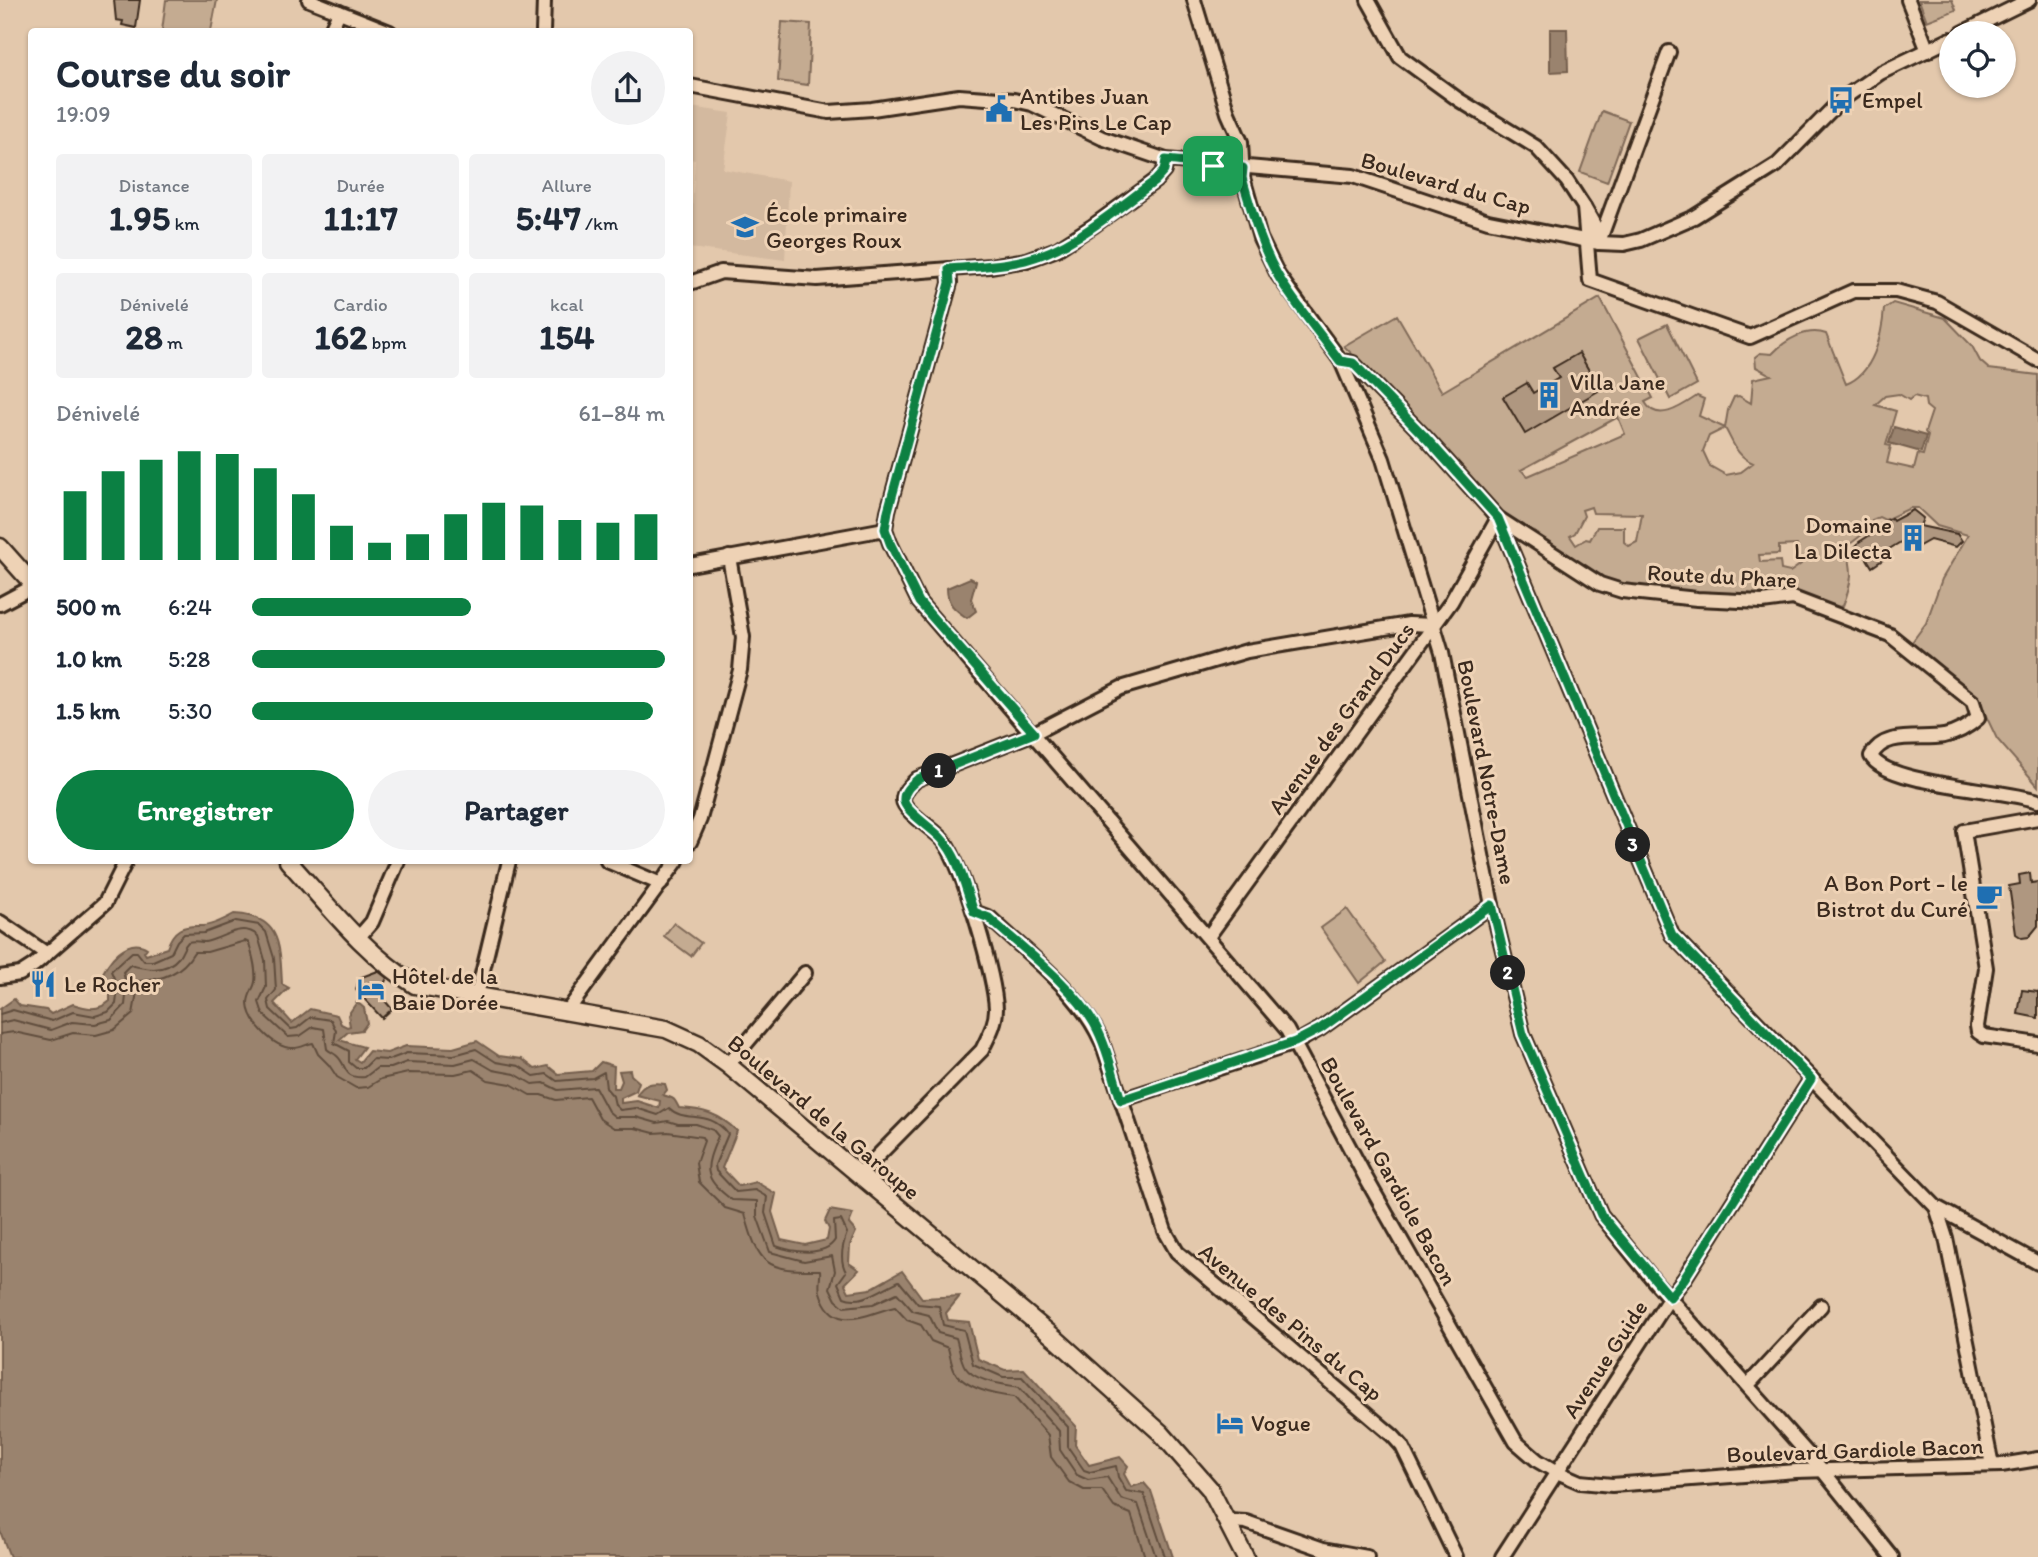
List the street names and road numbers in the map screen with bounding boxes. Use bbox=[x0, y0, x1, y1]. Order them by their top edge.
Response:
street label: Boulevard du Cap bbox=[1358, 145, 1534, 221]
street label: Route du Phare bbox=[1646, 558, 1798, 594]
street label: Avenue des Grand Ducs bbox=[1262, 616, 1420, 820]
street label: Boulevard Notre-Dame bbox=[1451, 657, 1523, 887]
street label: Boulevard de la Garoupe bbox=[722, 1028, 926, 1206]
street label: Boulevard Gardiole Bacon bbox=[1314, 1052, 1464, 1290]
street label: Avenue des Pins du Cap bbox=[1193, 1237, 1389, 1407]
street label: Avenue Guide bbox=[1556, 1295, 1654, 1423]
street label: Boulevard Gardiole Bacon bbox=[1726, 1432, 1984, 1468]

